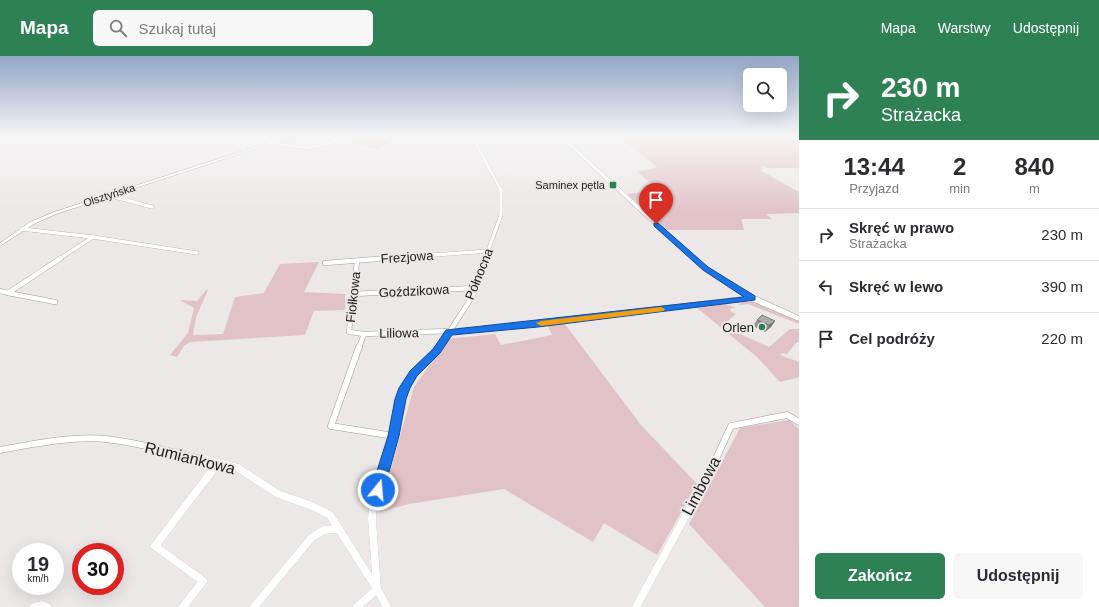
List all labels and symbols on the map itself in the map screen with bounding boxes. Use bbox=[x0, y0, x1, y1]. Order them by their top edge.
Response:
place label: Saminex pętla bbox=[535, 179, 606, 191]
marker: Saminex pętla bbox=[608, 180, 618, 190]
street label: Olsztyńska bbox=[82, 181, 137, 209]
pin bbox=[639, 183, 673, 224]
street label: Północna bbox=[462, 245, 496, 302]
street label: Frezjowa bbox=[380, 248, 435, 266]
street label: Fiołkowa bbox=[343, 270, 363, 323]
street label: Goździkowa bbox=[378, 282, 451, 300]
place label: Orlen bbox=[722, 320, 754, 335]
marker: Orlen bbox=[757, 322, 767, 332]
street label: Liliowa bbox=[379, 325, 420, 341]
street label: Rumiankowa bbox=[143, 439, 237, 477]
street label: Limbowa bbox=[678, 454, 724, 518]
position arrow bbox=[357, 469, 399, 511]
speed limit sign: 30 bbox=[72, 543, 124, 595]

